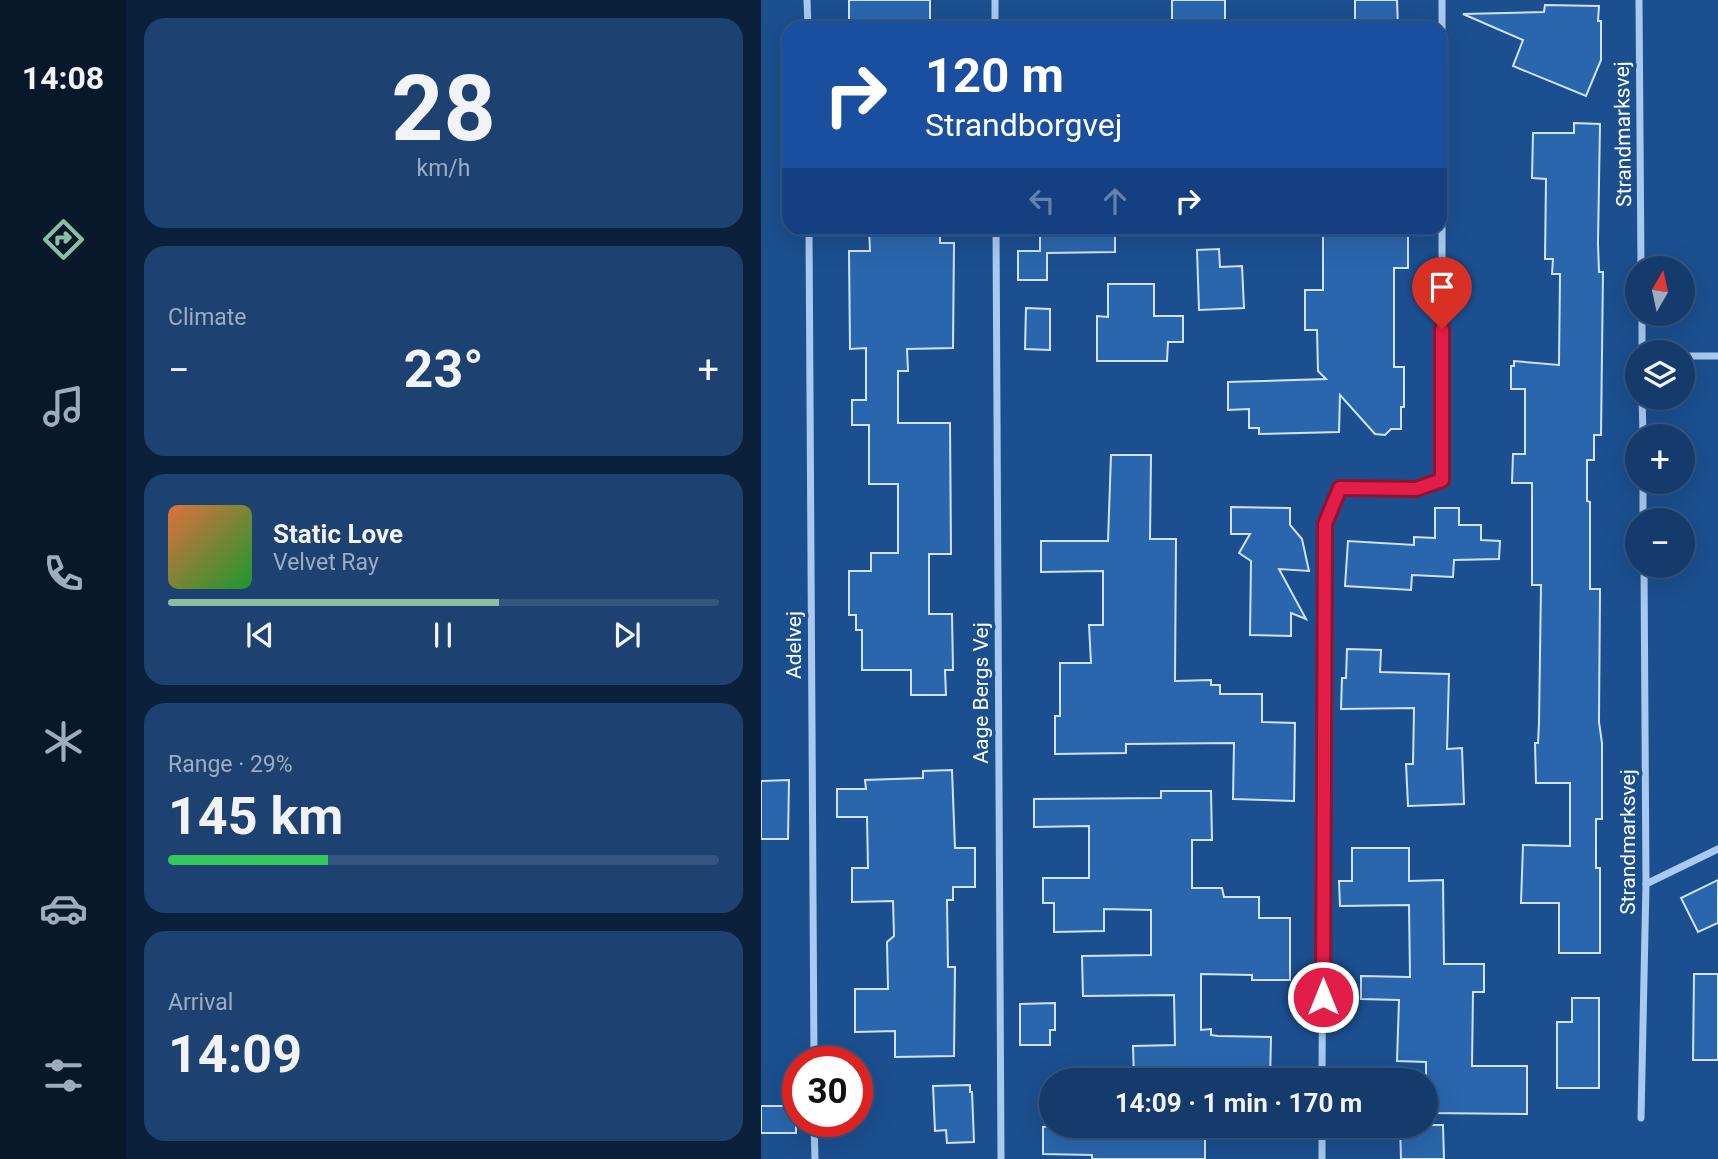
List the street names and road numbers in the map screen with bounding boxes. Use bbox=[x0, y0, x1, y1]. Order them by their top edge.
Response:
street label: Strandmarksvej bbox=[1610, 61, 1636, 207]
street label: Adelvej bbox=[782, 611, 806, 679]
street label: Aage Bergs Vej bbox=[969, 622, 993, 764]
street label: Strandmarksvej bbox=[1616, 769, 1640, 915]

